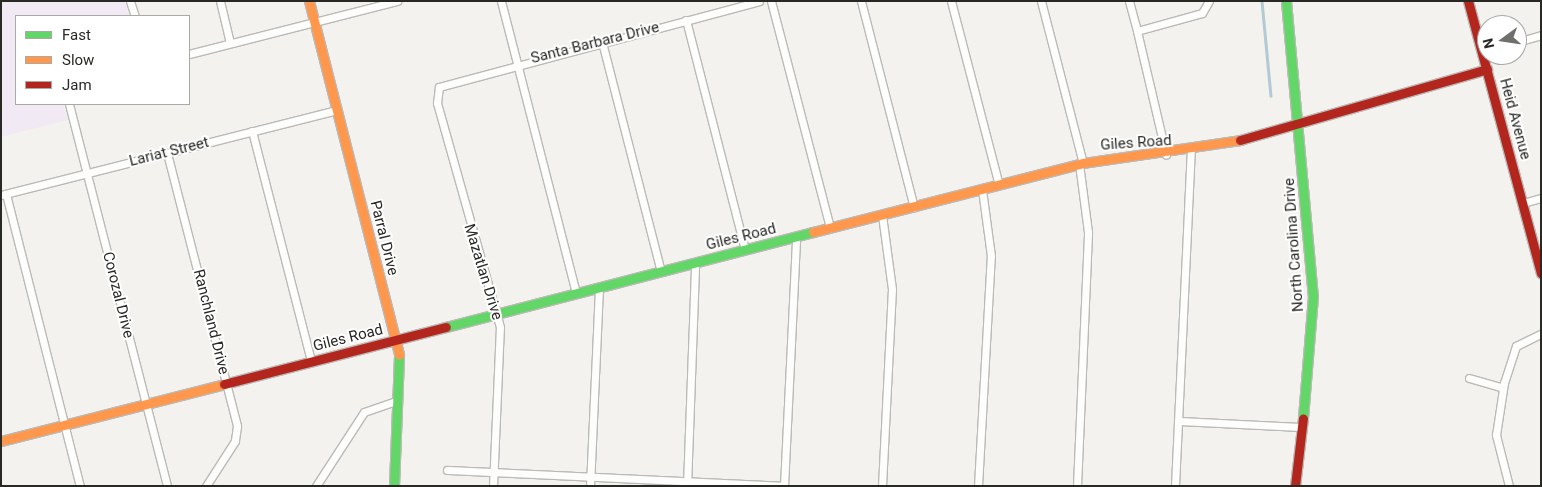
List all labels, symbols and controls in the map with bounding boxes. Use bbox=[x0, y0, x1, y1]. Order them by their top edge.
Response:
legend bbox=[15, 15, 190, 105]
north arrow bbox=[1477, 15, 1527, 65]
street label: Santa Barbara Drive bbox=[529, 18, 661, 68]
text: Fast bbox=[62, 26, 91, 44]
text: N bbox=[1479, 37, 1497, 50]
text: Slow bbox=[62, 51, 94, 69]
text: Jam bbox=[62, 76, 92, 94]
street label: Heid Avenue bbox=[1495, 76, 1535, 162]
street label: Giles Road bbox=[1100, 132, 1172, 154]
street label: Lariat Street bbox=[127, 133, 211, 171]
street label: North Carolina Drive bbox=[1280, 177, 1308, 313]
street label: Parral Drive bbox=[366, 199, 402, 277]
street label: Giles Road bbox=[704, 220, 778, 254]
street label: Mazatlan Drive bbox=[460, 222, 506, 322]
street label: Corozal Drive bbox=[99, 250, 137, 340]
street label: Ranchland Drive bbox=[189, 268, 233, 376]
street label: Giles Road bbox=[311, 321, 385, 355]

